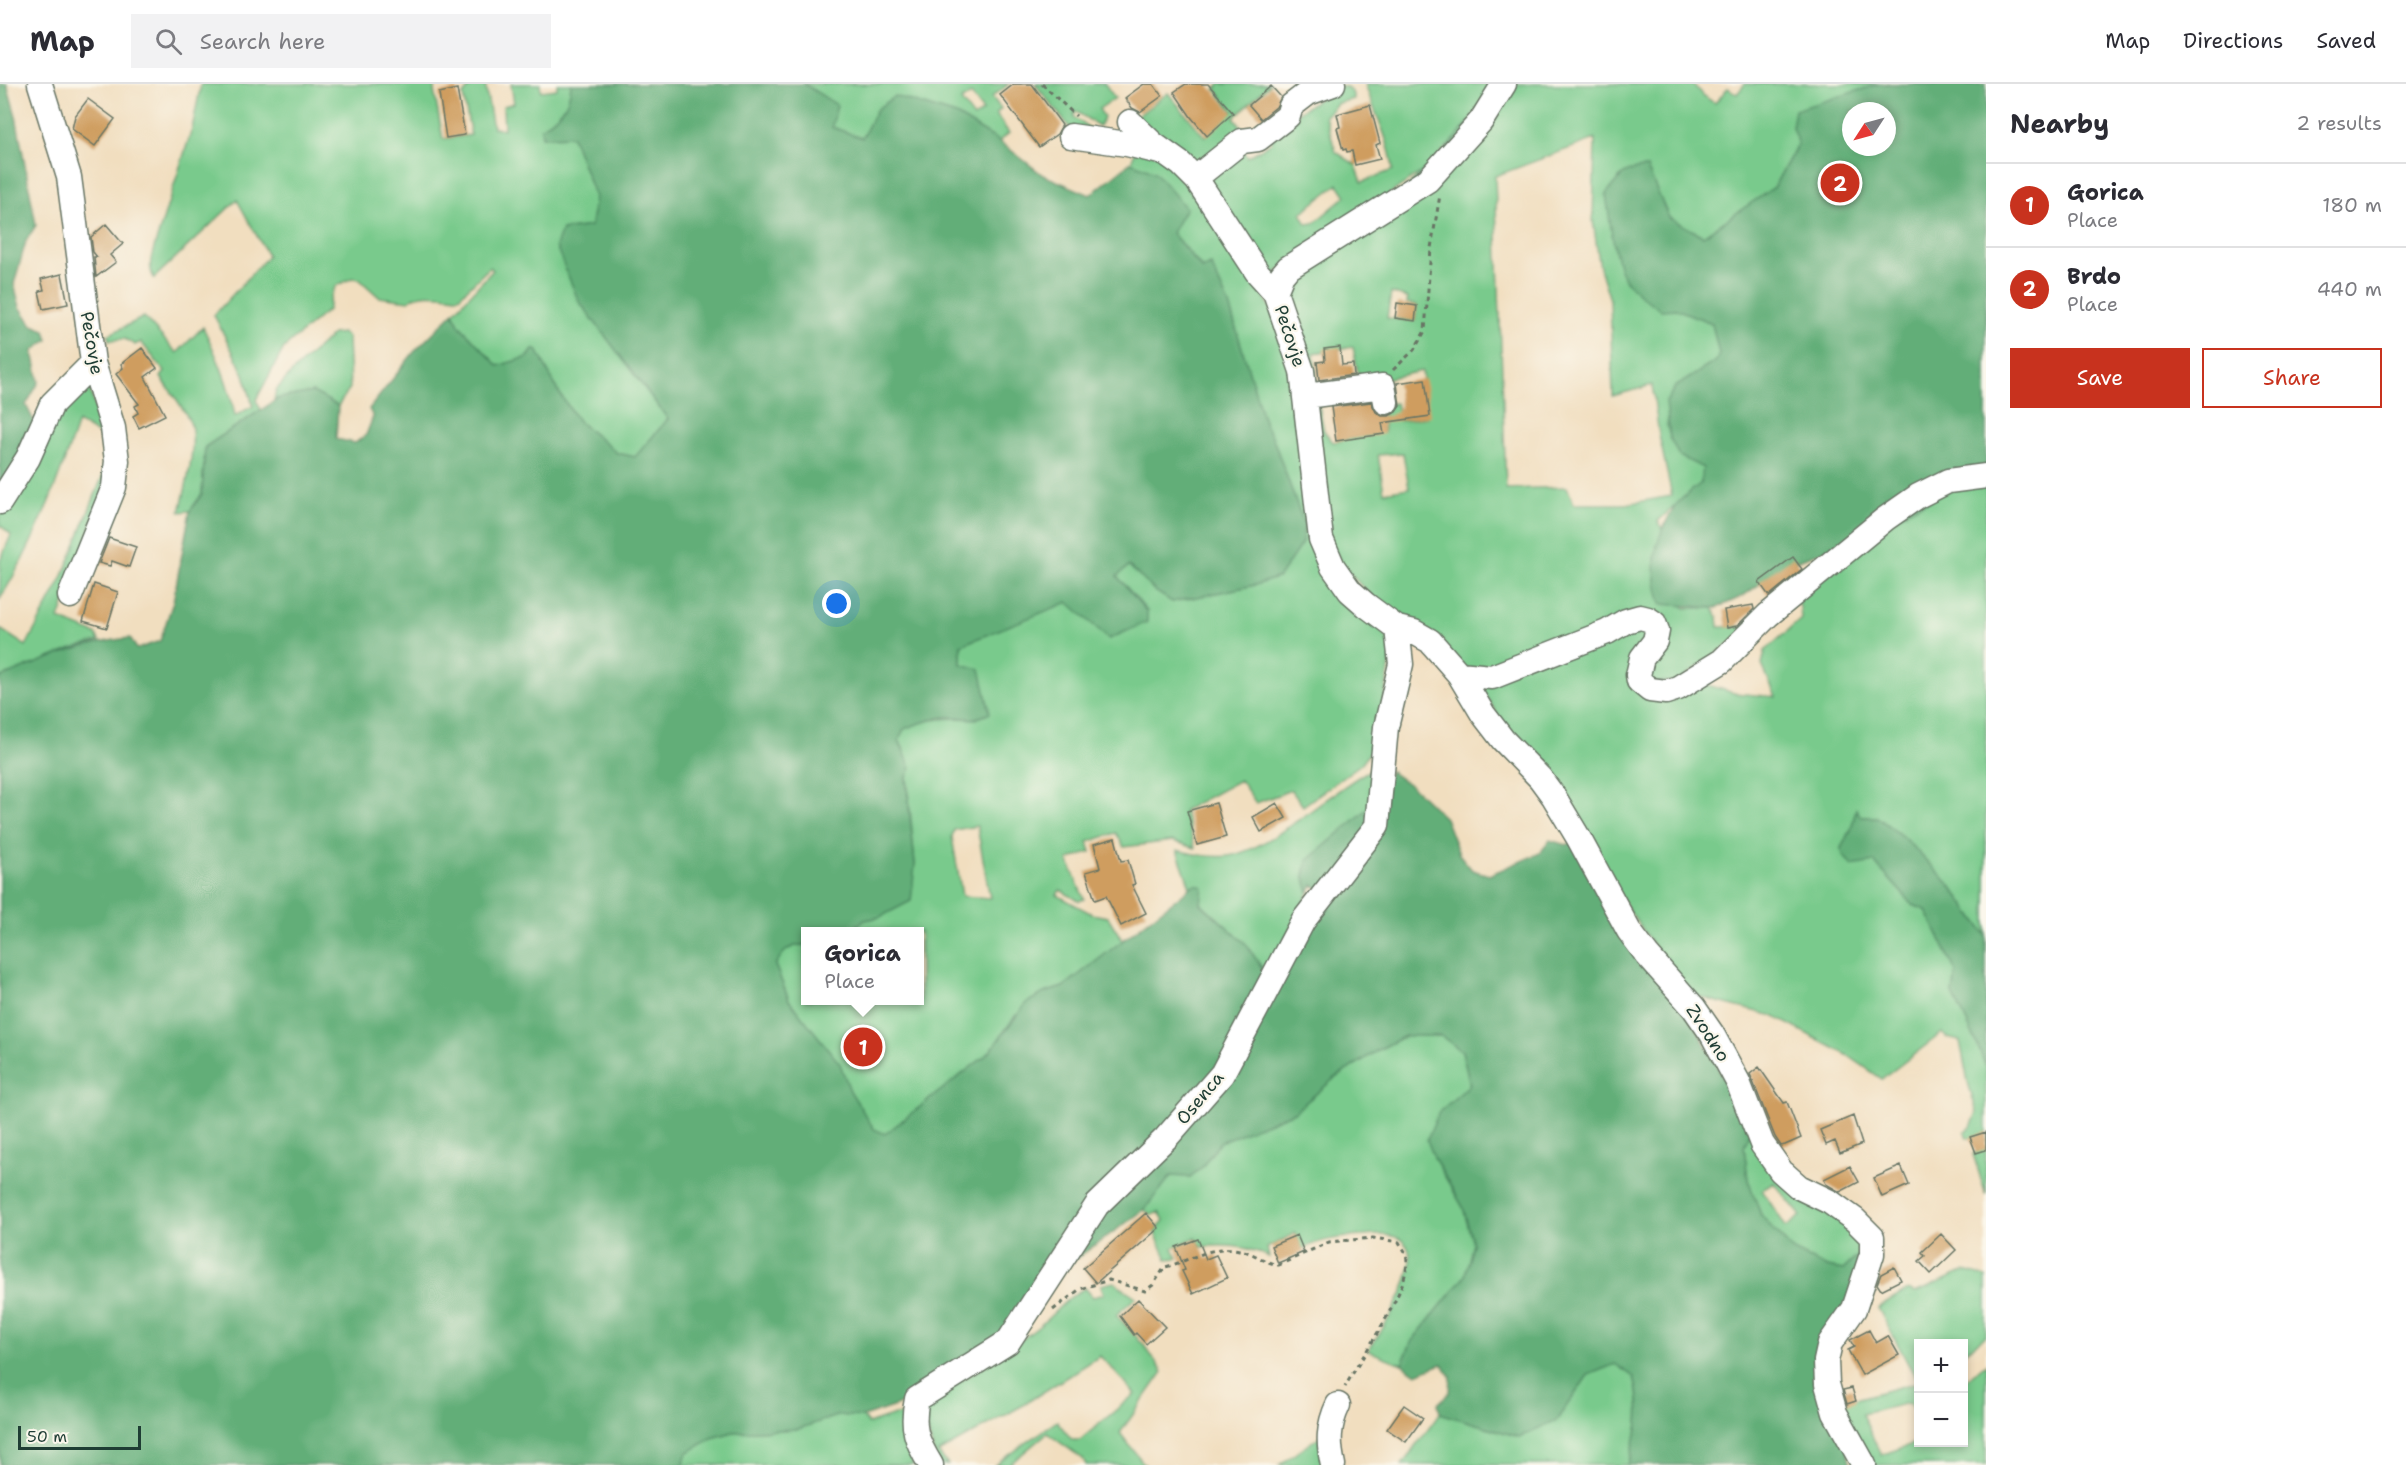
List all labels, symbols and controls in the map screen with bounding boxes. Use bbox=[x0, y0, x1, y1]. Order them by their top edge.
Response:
search box bbox=[131, 14, 551, 68]
text: Map bbox=[30, 22, 95, 60]
icon: search bbox=[152, 25, 185, 58]
text: Search here bbox=[200, 27, 325, 56]
text: Map bbox=[2105, 27, 2150, 55]
text: Directions bbox=[2183, 27, 2283, 55]
text: Saved bbox=[2316, 27, 2376, 55]
north arrow bbox=[1842, 102, 1896, 156]
text: Nearby bbox=[2010, 106, 2109, 141]
text: 2 results bbox=[2296, 110, 2382, 136]
pin: 2 bbox=[1820, 160, 1860, 206]
text: Gorica bbox=[2067, 178, 2144, 207]
text: 1 bbox=[2025, 192, 2034, 218]
text: 180 m bbox=[2322, 192, 2382, 218]
text: Place bbox=[2067, 207, 2118, 233]
text: Brdo bbox=[2067, 262, 2121, 291]
text: 2 bbox=[2023, 276, 2037, 302]
text: 440 m bbox=[2317, 276, 2382, 302]
text: Place bbox=[2067, 291, 2118, 317]
street label: Pečovje bbox=[1269, 302, 1311, 370]
street label: Pečovje bbox=[75, 310, 109, 376]
button: Save bbox=[2010, 348, 2190, 408]
button: Share bbox=[2202, 348, 2382, 408]
your location bbox=[822, 589, 851, 618]
popup bbox=[801, 927, 924, 1005]
text: Gorica bbox=[824, 939, 901, 968]
text: Place bbox=[824, 968, 875, 994]
street label: Zvodno bbox=[1680, 1000, 1736, 1066]
pin: 1 bbox=[844, 1024, 882, 1070]
street label: Osenca bbox=[1171, 1066, 1229, 1130]
map controls bbox=[1914, 1339, 1968, 1447]
button: + bbox=[1914, 1339, 1968, 1393]
button: − bbox=[1914, 1393, 1968, 1447]
scale bar bbox=[18, 1423, 141, 1450]
text: 50 m bbox=[27, 1426, 67, 1447]

